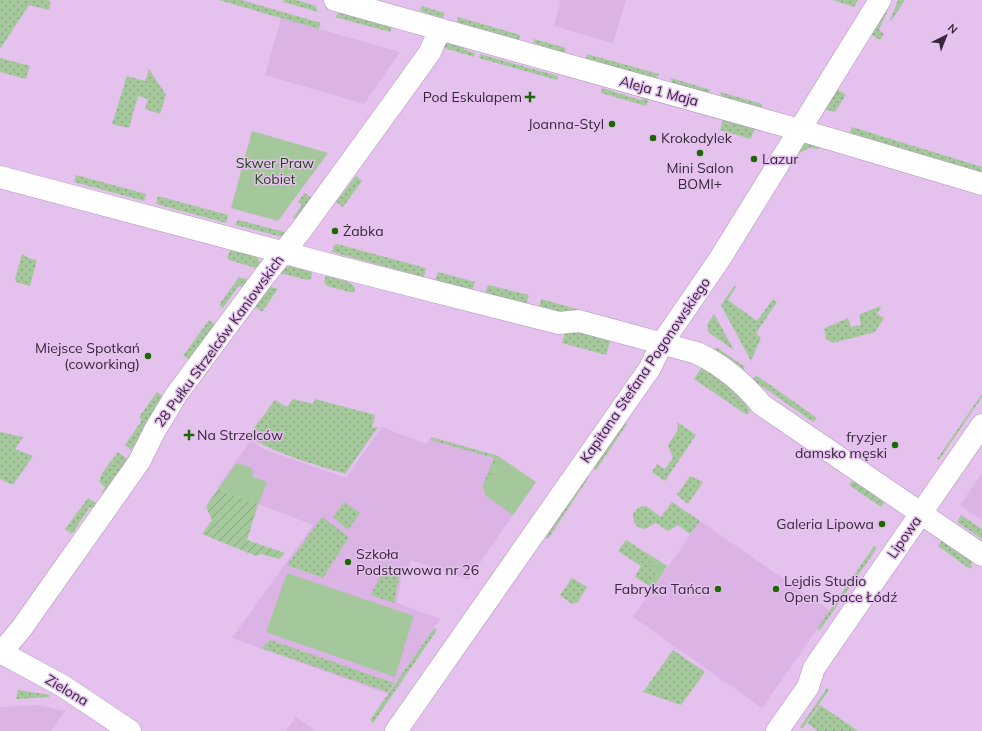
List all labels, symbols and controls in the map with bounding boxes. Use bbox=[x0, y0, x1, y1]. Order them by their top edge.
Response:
north arrow bbox=[926, 16, 966, 56]
text: N bbox=[945, 21, 961, 37]
street label: Aleja 1 Maja bbox=[618, 72, 700, 110]
place label: Pod Eskulapem bbox=[423, 88, 522, 106]
marker: Pod Eskulapem bbox=[525, 92, 535, 102]
place label: Joanna-Styl bbox=[528, 115, 604, 133]
marker: Joanna-Styl bbox=[607, 119, 617, 129]
place label: Krokodylek bbox=[661, 129, 733, 147]
marker: Krokodylek bbox=[648, 133, 658, 143]
marker: Mini Salon BOMI+ bbox=[695, 148, 705, 158]
place label: Lazur bbox=[762, 150, 799, 168]
park label: Skwer Praw Kobiet bbox=[236, 154, 314, 188]
marker: Lazur bbox=[749, 154, 759, 164]
place label: Mini Salon BOMI+ bbox=[666, 159, 734, 193]
place label: Żabka bbox=[343, 222, 384, 240]
marker: Żabka bbox=[330, 226, 340, 236]
street label: 28 Pułku Strzelców Kaniowskich bbox=[150, 251, 288, 431]
street label: Kapitana Stefana Pogonowskiego bbox=[576, 274, 714, 466]
place label: Miejsce Spotkań (coworking) bbox=[35, 339, 140, 373]
marker: Miejsce Spotkań (coworking) bbox=[143, 351, 153, 361]
place label: Na Strzelców bbox=[197, 426, 283, 444]
place label: fryzjer damsko męski bbox=[795, 428, 888, 462]
marker: Na Strzelców bbox=[184, 430, 194, 440]
marker: fryzjer damsko męski bbox=[890, 440, 900, 450]
street label: Lipowa bbox=[883, 512, 925, 562]
place label: Galeria Lipowa bbox=[776, 515, 874, 533]
marker: Galeria Lipowa bbox=[877, 519, 887, 529]
place label: Szkoła Podstawowa nr 26 bbox=[356, 545, 479, 579]
marker: Szkoła Podstawowa nr 26 bbox=[343, 557, 353, 567]
place label: Lejdis Studio Open Space Łódź bbox=[784, 572, 897, 606]
place label: Fabryka Tańca bbox=[614, 580, 710, 598]
marker: Fabryka Tańca bbox=[713, 584, 723, 594]
marker: Lejdis Studio Open Space Łódź bbox=[771, 584, 781, 594]
street label: Zielona bbox=[42, 670, 92, 710]

